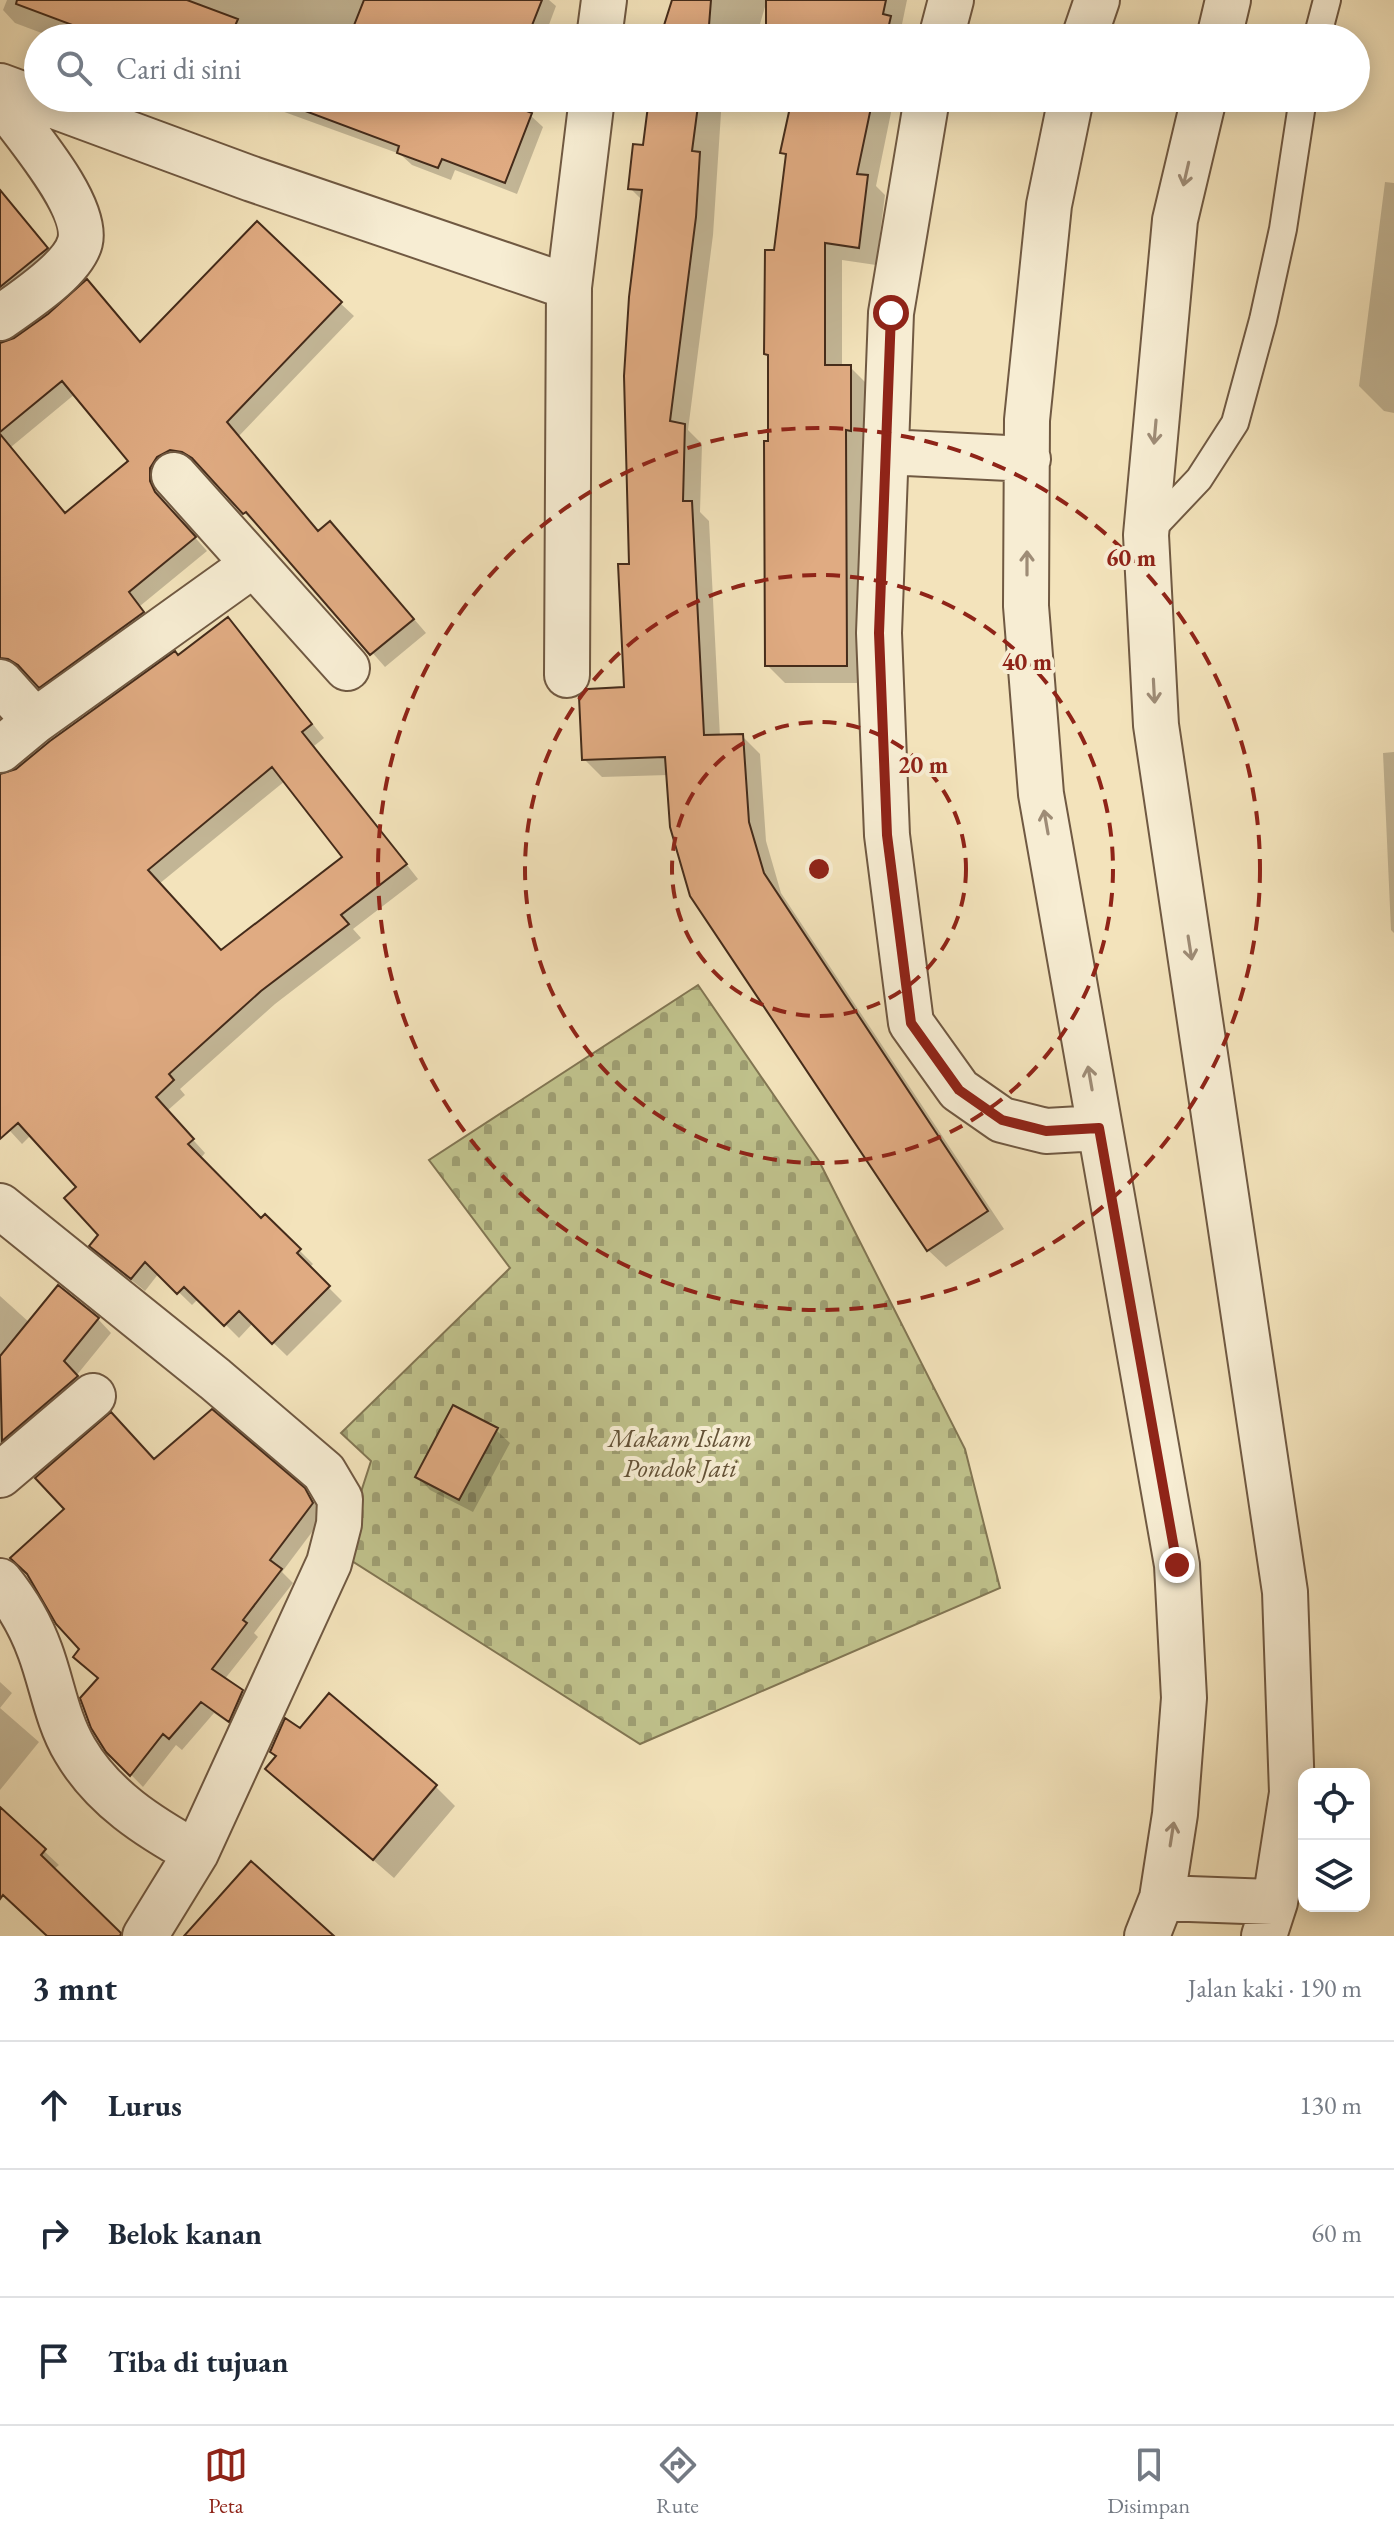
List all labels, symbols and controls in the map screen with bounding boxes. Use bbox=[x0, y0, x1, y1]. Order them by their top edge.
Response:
search box bbox=[24, 24, 1370, 112]
icon: search bbox=[52, 46, 96, 90]
text: Cari di sini bbox=[116, 49, 241, 88]
one-way arrow bbox=[1178, 160, 1193, 186]
route start bbox=[873, 295, 909, 331]
one-way arrow bbox=[1148, 418, 1163, 445]
text: 60 m bbox=[1106, 542, 1156, 573]
one-way arrow bbox=[1019, 550, 1035, 577]
text: 40 m bbox=[1002, 646, 1052, 677]
one-way arrow bbox=[1147, 677, 1162, 704]
text: 20 m bbox=[898, 749, 948, 780]
one-way arrow bbox=[1038, 810, 1053, 835]
centre of rings bbox=[805, 855, 833, 883]
one-way arrow bbox=[1183, 935, 1198, 961]
one-way arrow bbox=[1082, 1066, 1097, 1091]
park label: Makam Islam Pondok Jati bbox=[606, 1421, 752, 1485]
route end bbox=[1159, 1547, 1195, 1583]
map controls bbox=[1298, 1768, 1370, 1912]
button: locate bbox=[1298, 1768, 1370, 1840]
one-way arrow bbox=[1165, 1821, 1180, 1847]
button: layers bbox=[1298, 1840, 1370, 1912]
text: 3 mnt bbox=[32, 1966, 117, 2010]
text: Jalan kaki · 190 m bbox=[1188, 1971, 1362, 2005]
icon: ahead bbox=[32, 2083, 76, 2127]
text: Lurus bbox=[108, 2086, 182, 2125]
text: 130 m bbox=[1299, 2088, 1362, 2122]
icon: right bbox=[32, 2211, 76, 2255]
text: Belok kanan bbox=[108, 2214, 262, 2253]
text: 60 m bbox=[1312, 2216, 1362, 2250]
icon: arrive bbox=[32, 2339, 76, 2383]
text: Tiba di tujuan bbox=[108, 2342, 288, 2381]
tab: Peta bbox=[204, 2443, 248, 2520]
tab: Rute bbox=[656, 2443, 700, 2520]
tab: Disimpan bbox=[1107, 2443, 1190, 2520]

